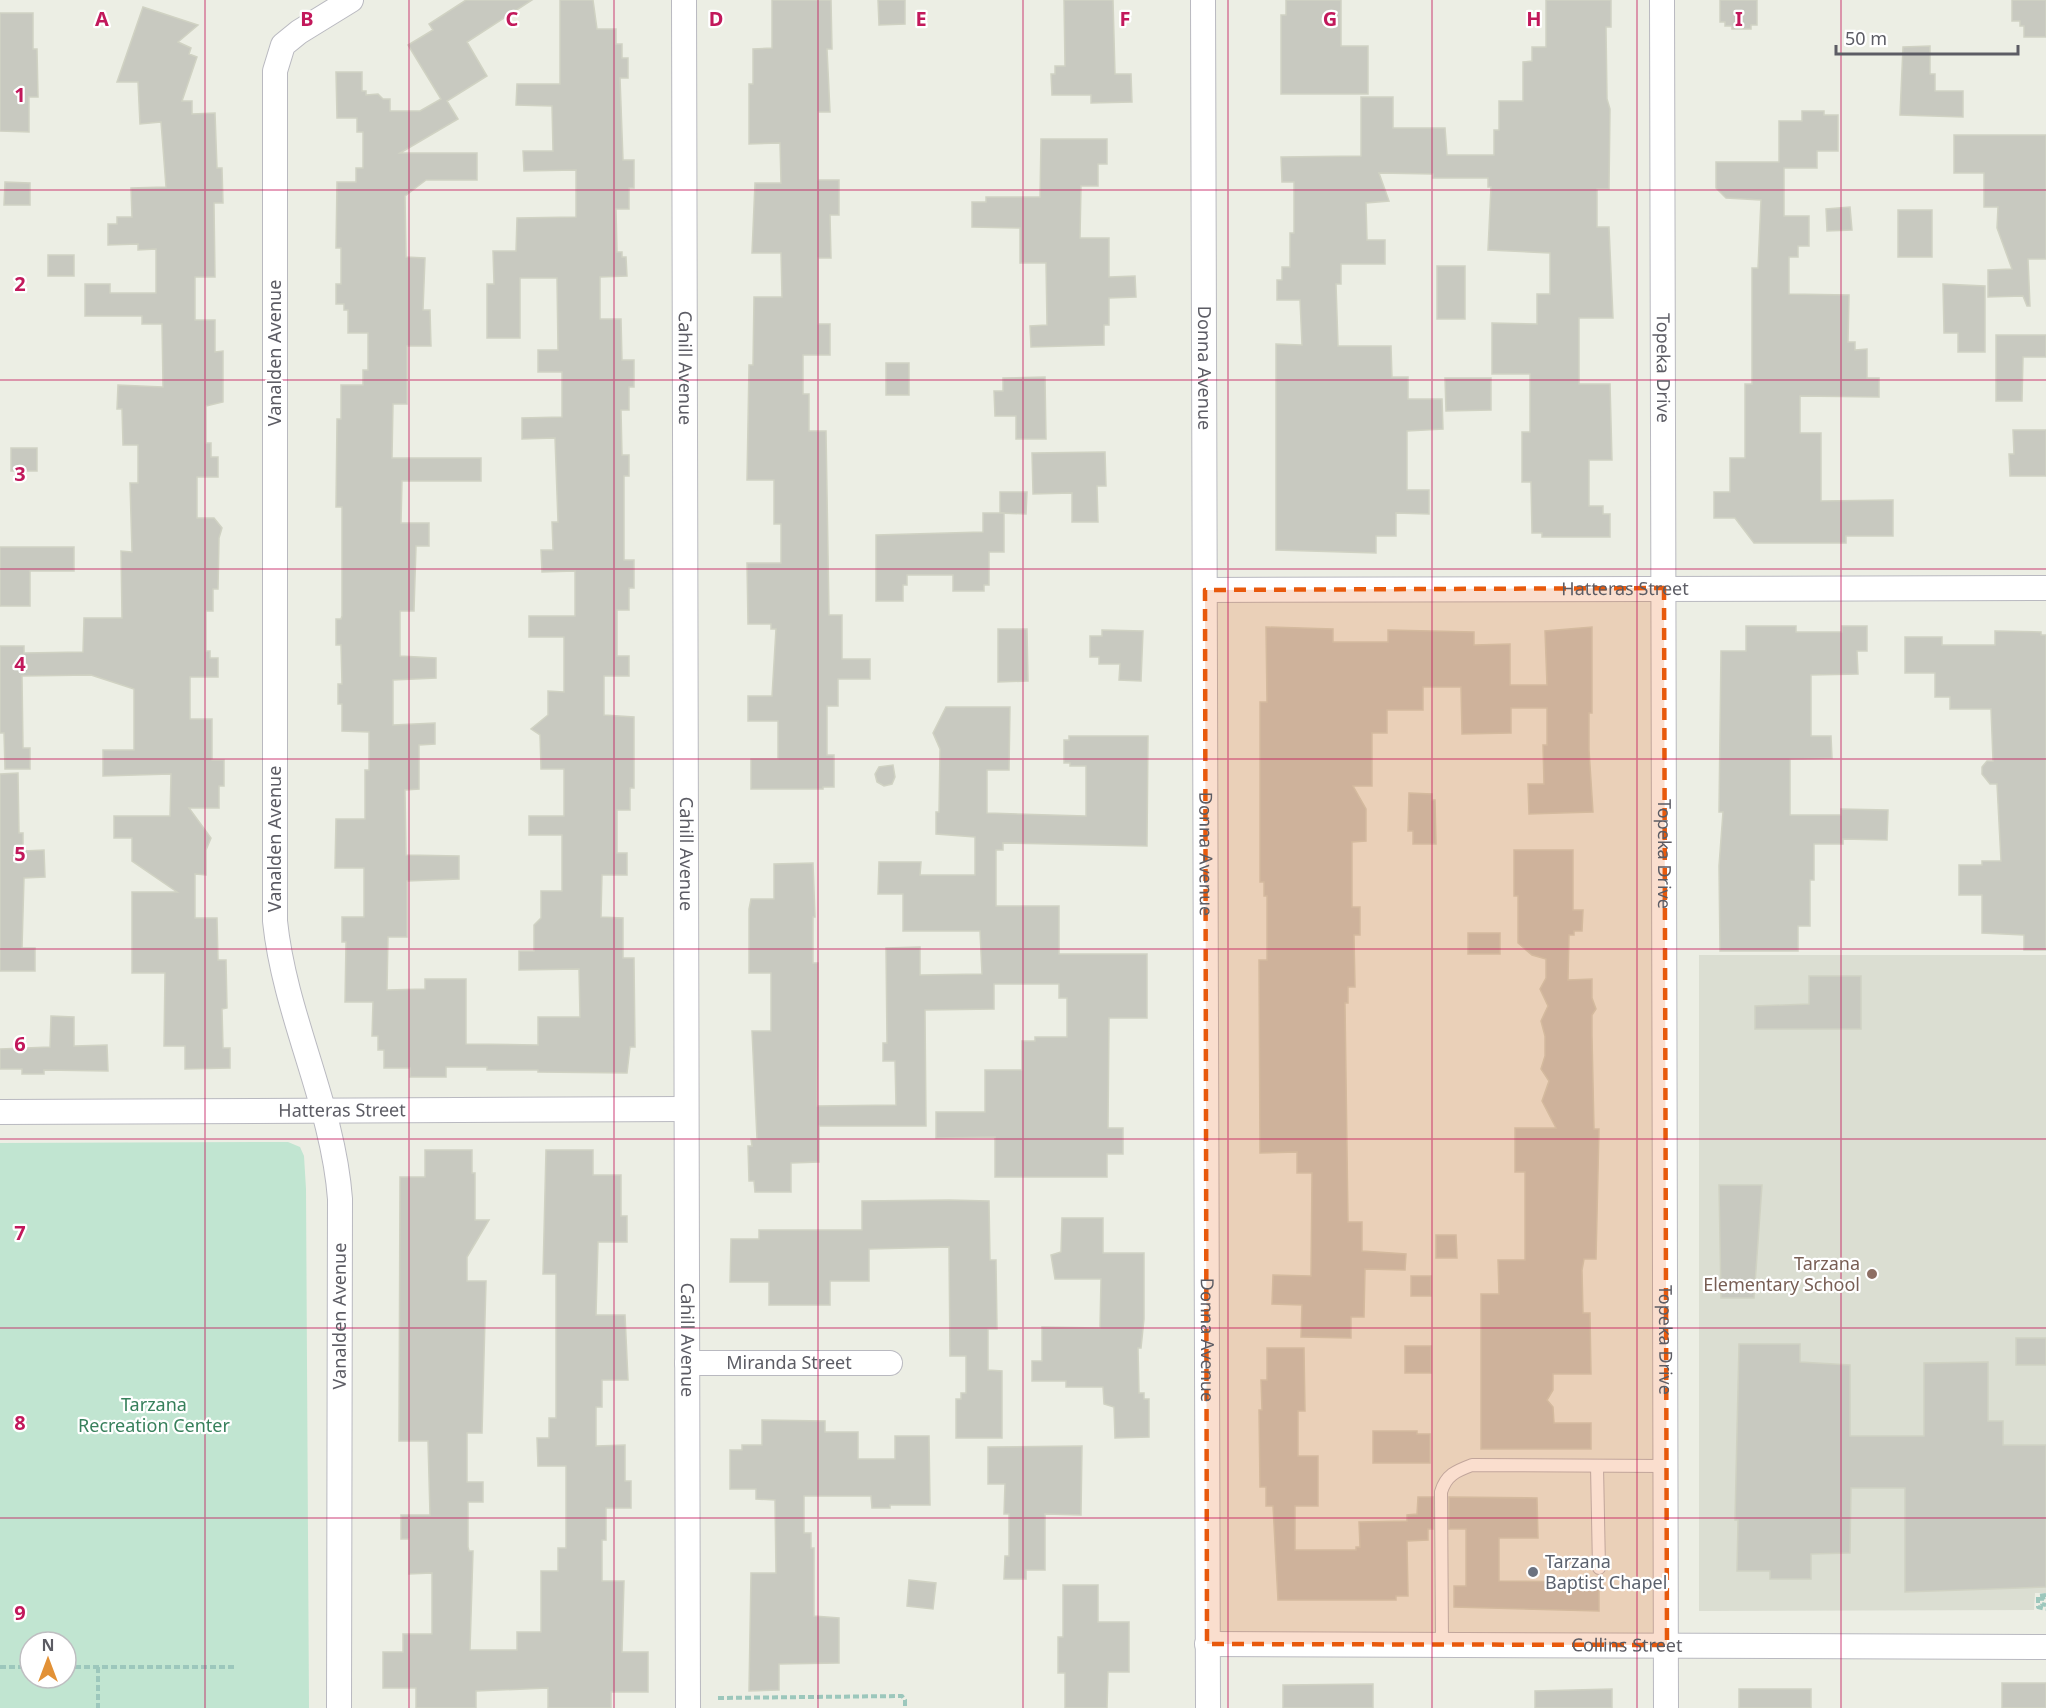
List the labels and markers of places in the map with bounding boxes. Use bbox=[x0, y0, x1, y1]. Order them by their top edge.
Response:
place label: Tarzana Elementary School bbox=[1703, 1251, 1860, 1296]
marker: Tarzana Elementary School bbox=[1865, 1267, 1879, 1281]
place label: Tarzana Baptist Chapel bbox=[1545, 1549, 1667, 1594]
marker: Tarzana Baptist Chapel bbox=[1526, 1565, 1540, 1579]

